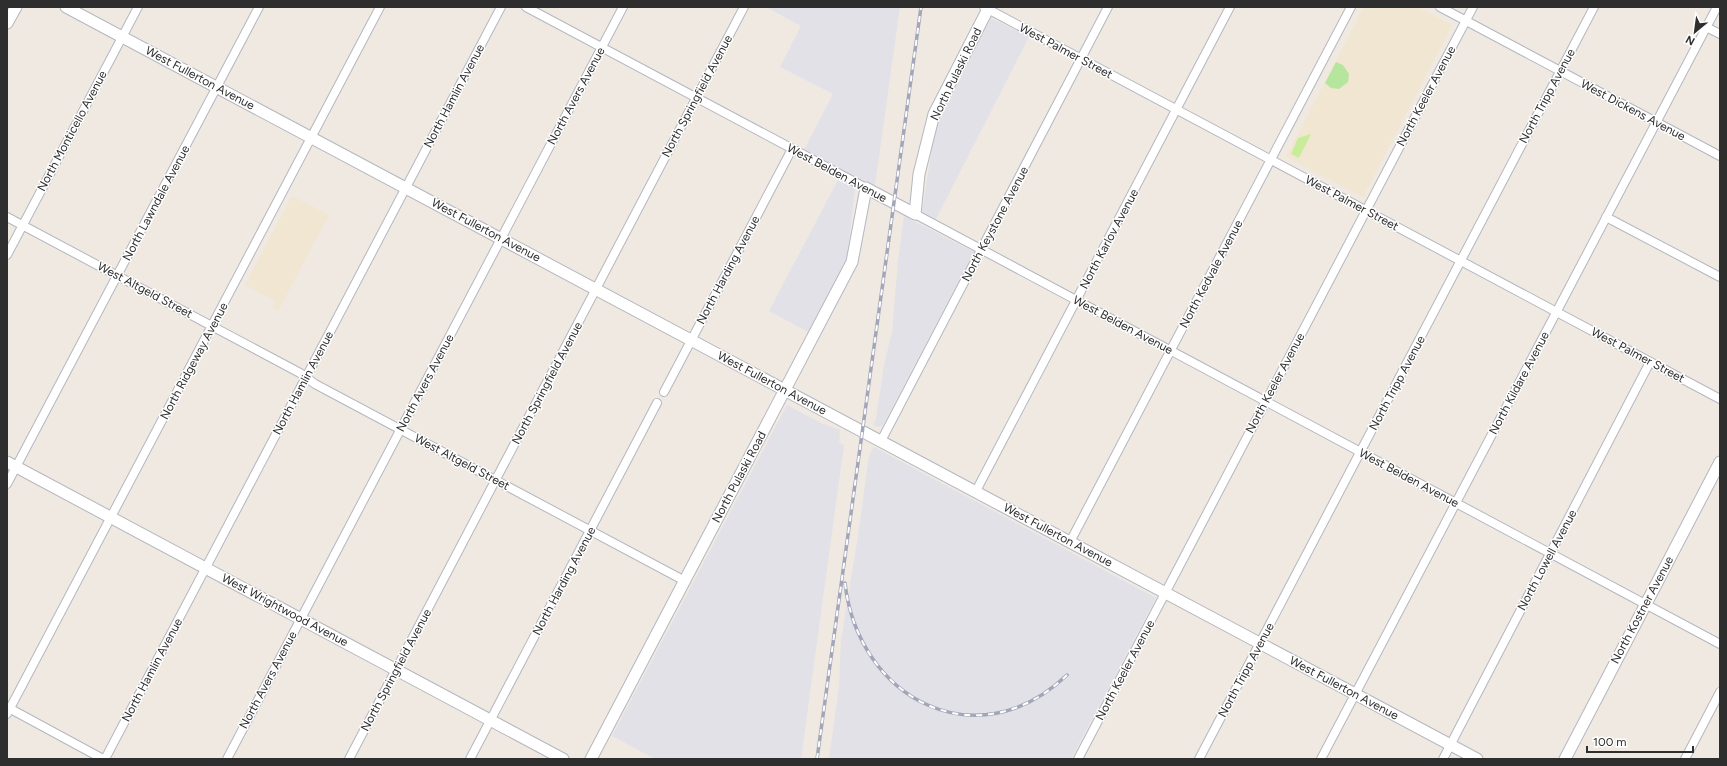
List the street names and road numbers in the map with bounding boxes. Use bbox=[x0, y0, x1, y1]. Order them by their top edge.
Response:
street label: West Palmer Street bbox=[1017, 20, 1115, 82]
street label: North Pulaski Road bbox=[927, 25, 985, 123]
street label: North Springfield Avenue bbox=[659, 32, 735, 160]
street label: North Hamlin Avenue bbox=[421, 41, 488, 150]
street label: West Fullerton Avenue bbox=[143, 43, 257, 113]
street label: North Keeler Avenue bbox=[1394, 43, 1459, 149]
street label: North Avers Avenue bbox=[544, 45, 608, 147]
street label: North Tripp Avenue bbox=[1516, 46, 1578, 146]
street label: North Monticello Avenue bbox=[34, 68, 110, 194]
street label: West Dickens Avenue bbox=[1578, 77, 1688, 144]
street label: West Belden Avenue bbox=[785, 141, 890, 205]
street label: North Lawndale Avenue bbox=[120, 142, 193, 263]
street label: North Keystone Avenue bbox=[959, 164, 1032, 284]
street label: West Palmer Street bbox=[1303, 172, 1401, 234]
street label: North Karlov Avenue bbox=[1077, 186, 1141, 291]
street label: West Fullerton Avenue bbox=[429, 195, 543, 265]
street label: North Harding Avenue bbox=[693, 213, 763, 327]
street label: North Kedvale Avenue bbox=[1177, 217, 1246, 330]
street label: West Altgeld Street bbox=[95, 259, 195, 321]
street label: West Belden Avenue bbox=[1071, 293, 1176, 357]
street label: North Ridgeway Avenue bbox=[157, 300, 231, 422]
street label: North Springfield Avenue bbox=[509, 319, 585, 447]
street label: West Palmer Street bbox=[1589, 324, 1687, 386]
street label: North Hamlin Avenue bbox=[270, 328, 337, 437]
street label: North Kildare Avenue bbox=[1486, 329, 1552, 437]
street label: North Keeler Avenue bbox=[1243, 330, 1308, 436]
street label: North Avers Avenue bbox=[393, 332, 457, 434]
street label: North Tripp Avenue bbox=[1366, 333, 1428, 433]
street label: West Fullerton Avenue bbox=[715, 348, 829, 418]
street label: North Pulaski Road bbox=[709, 429, 769, 525]
street label: West Altgeld Street bbox=[412, 431, 512, 493]
street label: West Belden Avenue bbox=[1357, 446, 1462, 510]
street label: West Fullerton Avenue bbox=[1001, 500, 1115, 570]
street label: North Lowell Avenue bbox=[1514, 507, 1580, 613]
street label: North Harding Avenue bbox=[529, 524, 599, 638]
street label: North Kostner Avenue bbox=[1608, 553, 1676, 666]
street label: West Wrightwood Avenue bbox=[219, 571, 351, 649]
street label: North Springfield Avenue bbox=[358, 606, 434, 734]
street label: North Hamlin Avenue bbox=[119, 615, 186, 724]
street label: North Keeler Avenue bbox=[1093, 617, 1158, 723]
street label: North Tripp Avenue bbox=[1215, 620, 1277, 720]
street label: North Avers Avenue bbox=[236, 629, 300, 731]
street label: West Fullerton Avenue bbox=[1287, 653, 1401, 723]

